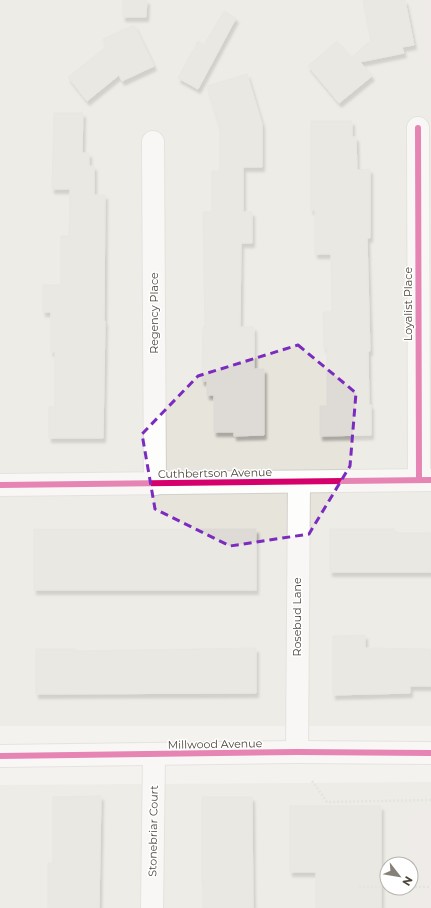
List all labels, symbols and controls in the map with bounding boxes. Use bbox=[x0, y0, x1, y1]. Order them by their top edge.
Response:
street label: Loyalist Place bbox=[401, 267, 415, 341]
street label: Regency Place bbox=[147, 272, 161, 354]
street label: Cuthbertson Avenue bbox=[158, 465, 273, 481]
street label: Rosebud Lane bbox=[290, 577, 304, 657]
street label: Millwood Avenue bbox=[168, 736, 263, 752]
street label: Stonebriar Court bbox=[145, 785, 161, 877]
north arrow bbox=[379, 856, 419, 896]
text: N bbox=[399, 874, 416, 889]

